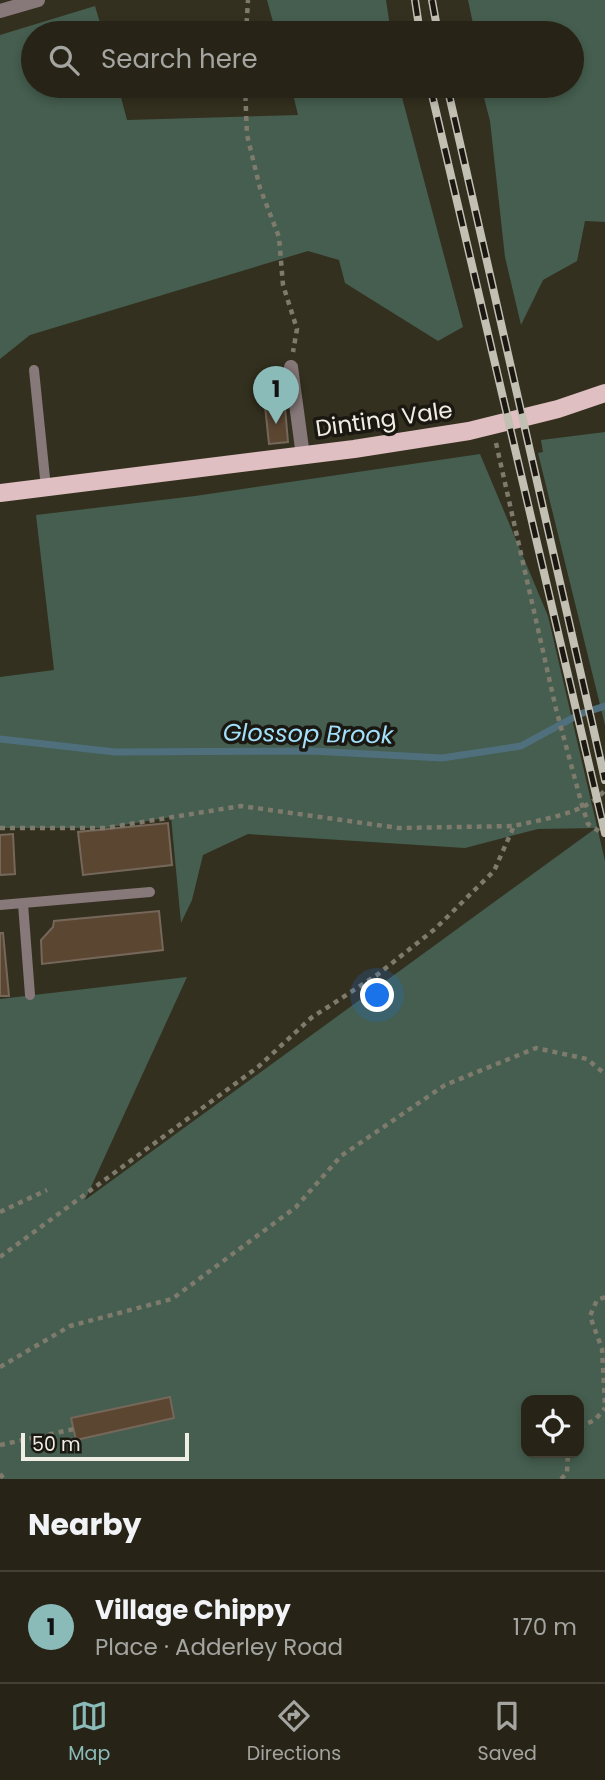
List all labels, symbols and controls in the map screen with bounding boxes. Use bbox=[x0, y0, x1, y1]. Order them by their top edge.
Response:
search box bbox=[21, 21, 584, 98]
icon: search bbox=[45, 41, 83, 79]
text: Search here bbox=[101, 41, 258, 77]
pin: 1 bbox=[253, 366, 299, 424]
street label: Dinting Vale bbox=[313, 394, 455, 444]
water label: Glossop Brook bbox=[222, 716, 395, 752]
your location bbox=[360, 978, 394, 1012]
map controls bbox=[521, 1395, 584, 1458]
button: locate bbox=[521, 1395, 584, 1458]
scale bar bbox=[21, 1430, 189, 1462]
text: 50 m bbox=[32, 1431, 81, 1458]
text: Nearby bbox=[28, 1503, 142, 1546]
text: Village Chippy bbox=[95, 1592, 291, 1628]
text: 1 bbox=[47, 1611, 55, 1643]
text: 170 m bbox=[513, 1611, 577, 1643]
text: Place · Adderley Road bbox=[95, 1631, 343, 1663]
tab: Map bbox=[68, 1697, 110, 1768]
tab: Directions bbox=[247, 1697, 341, 1768]
tab: Saved bbox=[478, 1697, 537, 1768]

